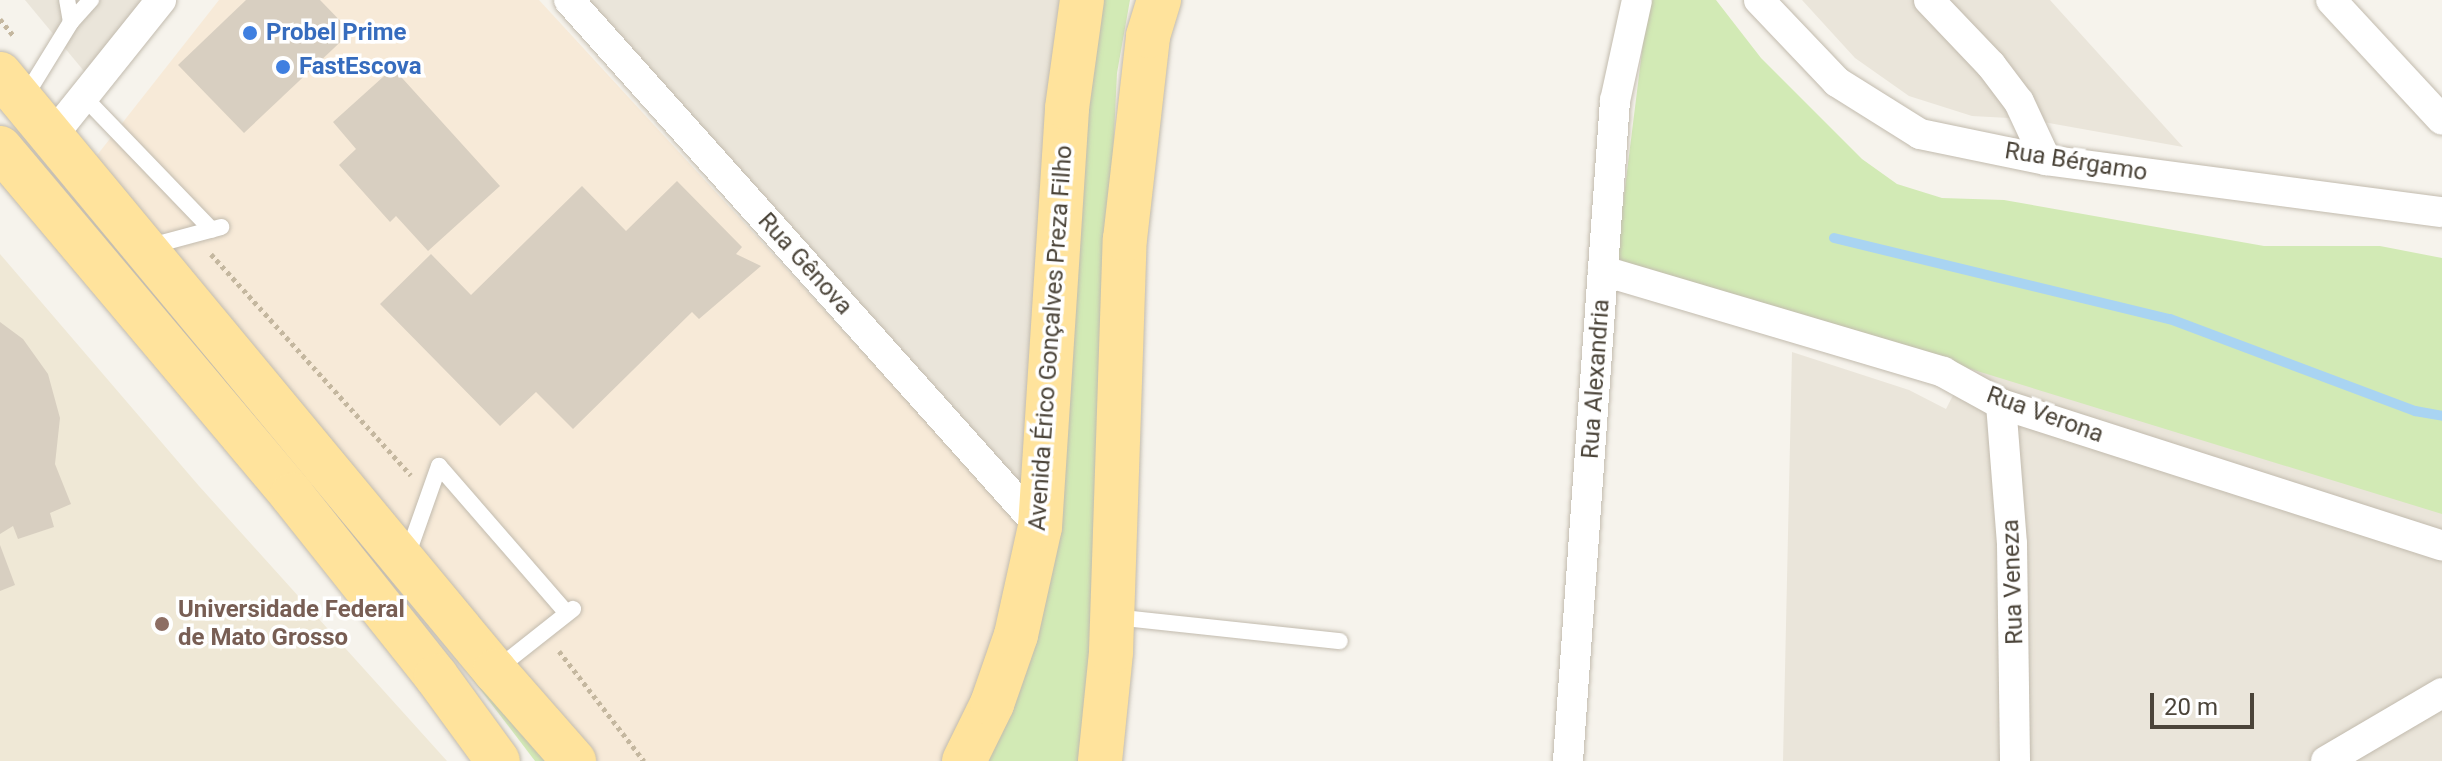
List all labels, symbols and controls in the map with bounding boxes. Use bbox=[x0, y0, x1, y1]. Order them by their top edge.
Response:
place label: Probel Prime bbox=[266, 19, 407, 47]
marker: Probel Prime bbox=[241, 24, 259, 42]
place label: FastEscova bbox=[299, 53, 422, 81]
marker: FastEscova bbox=[274, 58, 292, 76]
street label: Rua Bérgamo bbox=[2003, 137, 2149, 187]
street label: Avenida Érico Gonçalves Preza Filho bbox=[1023, 144, 1079, 532]
street label: Rua Gênova bbox=[752, 207, 858, 321]
street label: Rua Alexandria bbox=[1576, 298, 1616, 460]
street label: Rua Verona bbox=[1983, 381, 2107, 449]
street label: Rua Veneza bbox=[1996, 519, 2030, 645]
place label: Universidade Federal de Mato Grosso bbox=[178, 596, 405, 652]
marker: Universidade Federal de Mato Grosso bbox=[153, 615, 171, 633]
scale bar bbox=[2154, 677, 2258, 727]
text: 20 m bbox=[2164, 693, 2218, 721]

